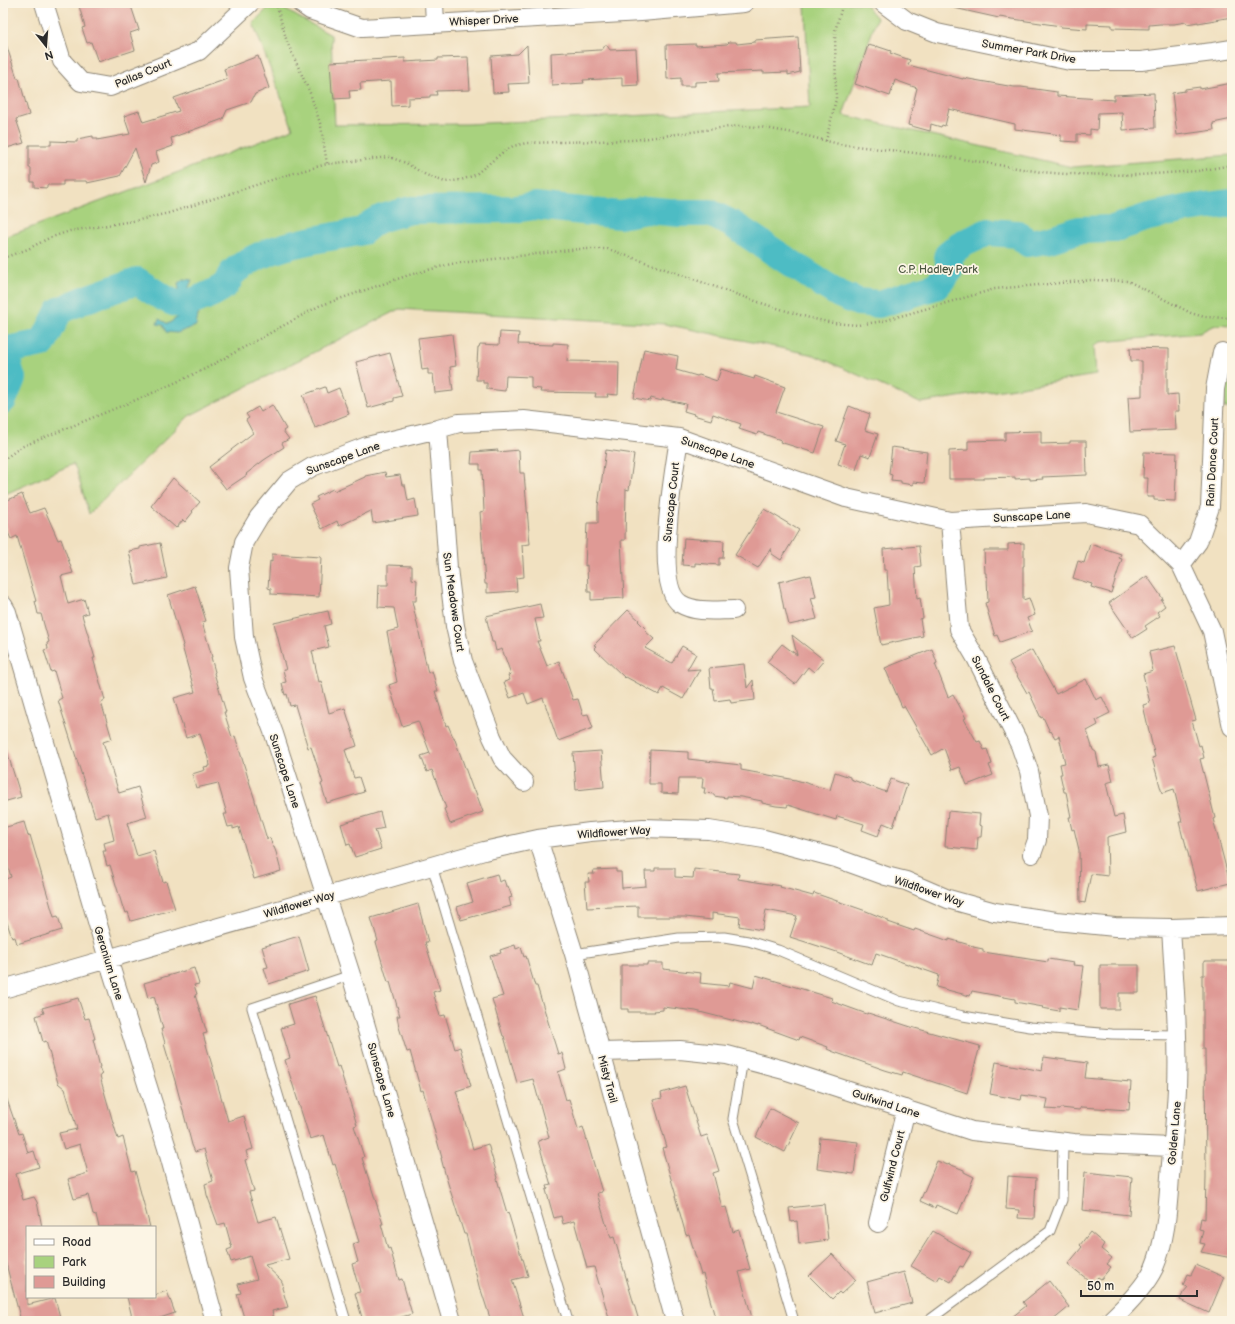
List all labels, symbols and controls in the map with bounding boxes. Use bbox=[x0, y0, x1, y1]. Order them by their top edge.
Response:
street label: Whisper Drive bbox=[449, 12, 520, 29]
north arrow bbox=[26, 26, 66, 66]
street label: Summer Park Drive bbox=[981, 37, 1077, 66]
text: N bbox=[43, 48, 55, 63]
street label: Pallas Court bbox=[113, 56, 174, 91]
park label: C.P. Hadley Park bbox=[898, 263, 978, 276]
street label: Rain Dance Court bbox=[1204, 417, 1221, 507]
street label: Sunscape Lane bbox=[679, 434, 757, 471]
street label: Sunscape Lane bbox=[305, 439, 382, 478]
street label: Sunscape Court bbox=[661, 461, 682, 542]
street label: Sunscape Lane bbox=[993, 508, 1071, 525]
street label: Sun Meadows Court bbox=[440, 552, 467, 653]
street label: Sundale Court bbox=[969, 654, 1013, 723]
street label: Sunscape Lane bbox=[266, 732, 303, 810]
street label: Wildflower Way bbox=[577, 823, 651, 842]
street label: Wildflower Way bbox=[892, 873, 966, 910]
street label: Wildflower Way bbox=[262, 888, 336, 921]
street label: Geranium Lane bbox=[91, 925, 126, 1002]
street label: Sunscape Lane bbox=[365, 1041, 399, 1120]
street label: Misty Trail bbox=[595, 1054, 620, 1104]
street label: Gulfwind Lane bbox=[850, 1086, 922, 1121]
street label: Golden Lane bbox=[1165, 1100, 1184, 1165]
street label: Gulfwind Court bbox=[877, 1128, 908, 1203]
legend bbox=[26, 1226, 156, 1298]
text: Road bbox=[62, 1235, 91, 1250]
text: Park bbox=[62, 1255, 86, 1270]
scale bar bbox=[1081, 1272, 1197, 1298]
text: Building bbox=[62, 1275, 106, 1290]
text: 50 m bbox=[1087, 1279, 1114, 1294]

